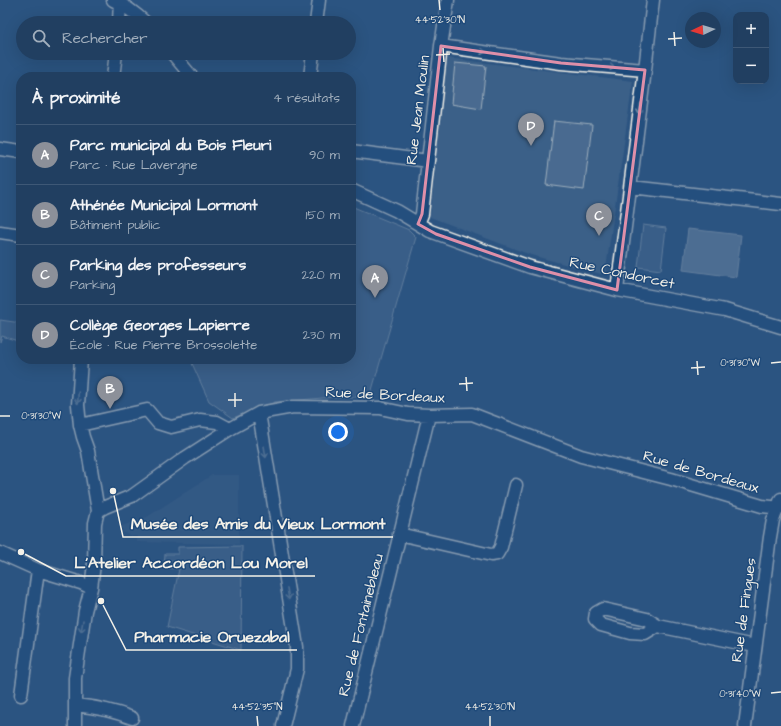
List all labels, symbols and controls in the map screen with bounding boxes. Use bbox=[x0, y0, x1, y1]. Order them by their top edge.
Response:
north arrow bbox=[685, 12, 721, 48]
map controls bbox=[733, 12, 769, 84]
button: + bbox=[733, 12, 769, 48]
text: 44°52'30"N bbox=[415, 13, 465, 27]
search box bbox=[16, 16, 356, 60]
icon: search bbox=[30, 27, 52, 49]
text: Rechercher bbox=[62, 28, 147, 49]
one-way arrow bbox=[473, 47, 486, 55]
button: − bbox=[733, 48, 769, 84]
street label: Rue Jean Moulin bbox=[401, 54, 435, 166]
one-way arrow bbox=[602, 64, 615, 71]
text: À proximité bbox=[32, 86, 121, 110]
text: 4 résultats bbox=[273, 89, 340, 107]
one-way arrow bbox=[637, 102, 644, 115]
pin: D bbox=[518, 113, 544, 146]
text: Parc municipal du Bois Fleuri bbox=[70, 135, 271, 156]
text: A bbox=[41, 146, 49, 164]
text: 90 m bbox=[309, 146, 340, 164]
text: Parc · Rue Lavergne bbox=[70, 156, 197, 174]
text: Athénée Municipal Lormont bbox=[70, 195, 258, 216]
pin: C bbox=[586, 203, 612, 236]
text: B bbox=[40, 206, 50, 224]
text: 150 m bbox=[306, 206, 340, 224]
text: Bâtiment public bbox=[70, 216, 161, 234]
street label: Rue Condorcet bbox=[567, 252, 677, 294]
text: Parking des professeurs bbox=[70, 255, 246, 276]
pin: A bbox=[362, 265, 388, 298]
text: C bbox=[40, 266, 50, 284]
text: 220 m bbox=[302, 266, 340, 284]
text: Parking bbox=[70, 276, 115, 294]
text: Collège Georges Lapierre bbox=[70, 315, 250, 336]
text: D bbox=[41, 326, 49, 344]
text: 230 m bbox=[302, 326, 340, 344]
text: École · Rue Pierre Brossolette bbox=[70, 336, 257, 354]
text: 0°31'30"W bbox=[720, 356, 760, 370]
pin: B bbox=[97, 376, 123, 409]
street label: Rue de Bordeaux bbox=[325, 381, 446, 409]
one-way arrow bbox=[75, 391, 82, 404]
text: 0°31'30"W bbox=[21, 409, 61, 423]
your location bbox=[328, 422, 348, 442]
one-way arrow bbox=[261, 445, 269, 458]
street label: Rue de Bordeaux bbox=[641, 445, 762, 499]
callout: Musée des Amis du Vieux Lormont bbox=[123, 509, 393, 537]
text: Musée des Amis du Vieux Lormont bbox=[131, 513, 386, 535]
callout: L'Atelier Accordéon Lou Morel bbox=[66, 548, 315, 576]
street label: Rue de Fontainebleau bbox=[333, 551, 389, 699]
text: L'Atelier Accordéon Lou Morel bbox=[74, 552, 308, 574]
street label: Rue de Fingues bbox=[726, 556, 763, 664]
one-way arrow bbox=[284, 587, 292, 600]
one-way arrow bbox=[78, 619, 86, 632]
callout: Pharmacie Oruezabal bbox=[126, 622, 297, 650]
text: Pharmacie Oruezabal bbox=[134, 626, 290, 648]
text: 0°31'40"W bbox=[719, 687, 761, 701]
text: 44°52'35"N bbox=[231, 700, 283, 714]
text: 44°52'30"N bbox=[465, 700, 515, 714]

